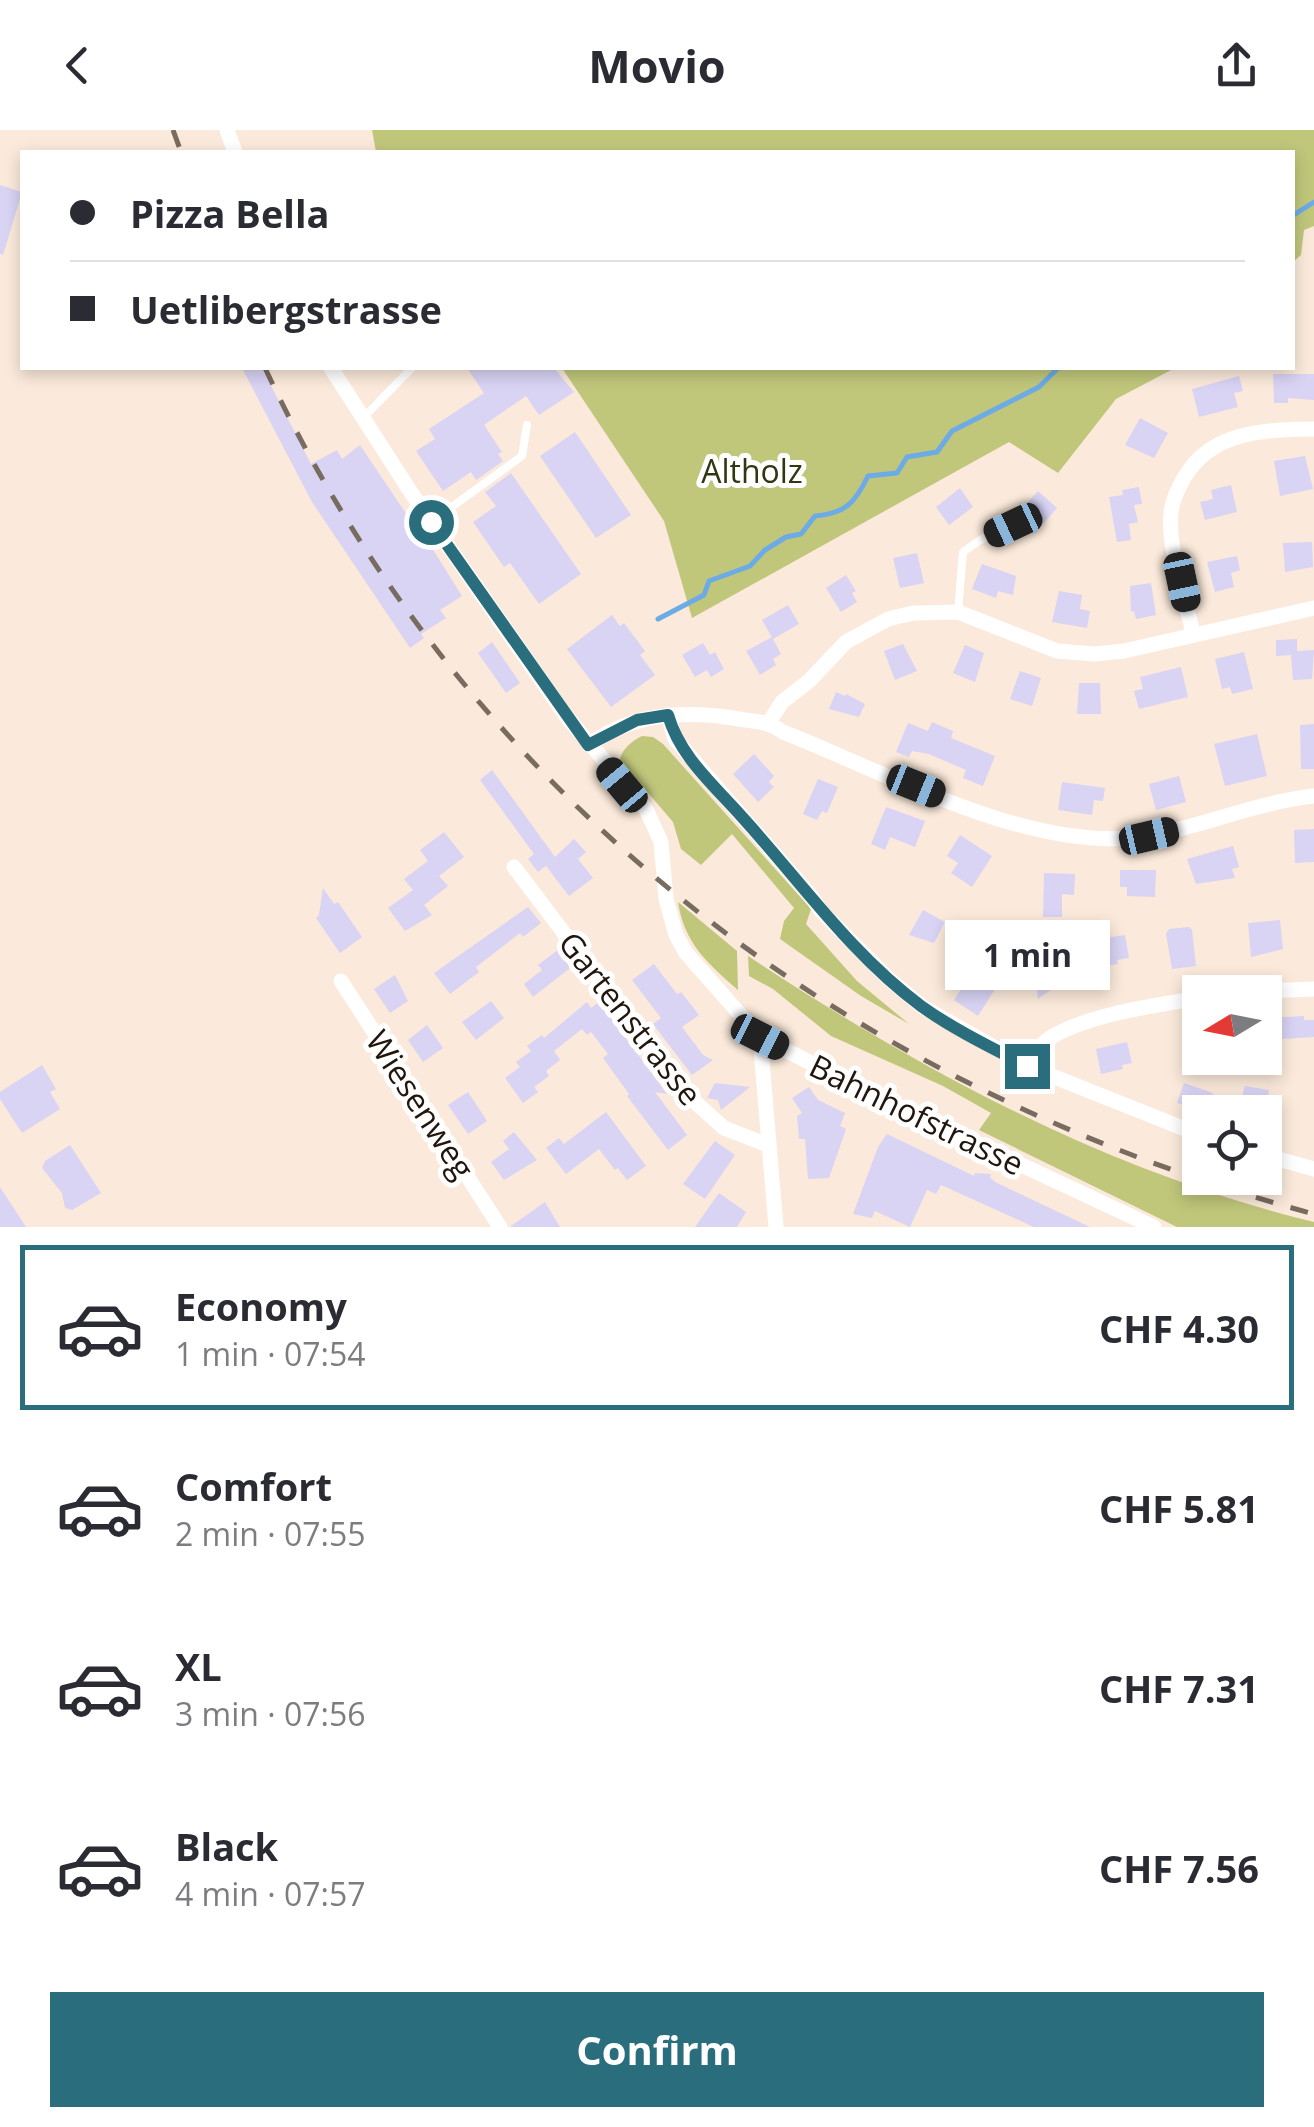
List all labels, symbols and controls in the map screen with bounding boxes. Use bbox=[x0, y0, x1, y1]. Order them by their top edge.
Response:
text: Movio bbox=[588, 35, 726, 96]
icon: back bbox=[50, 38, 105, 93]
icon: share bbox=[1209, 38, 1264, 93]
text: Pizza Bella bbox=[130, 187, 329, 239]
text: Uetlibergstrasse bbox=[130, 283, 442, 335]
park label: Altholz bbox=[701, 449, 803, 492]
car bbox=[979, 499, 1047, 551]
route start bbox=[409, 500, 454, 545]
car bbox=[1161, 550, 1203, 614]
car bbox=[591, 752, 653, 818]
car bbox=[883, 761, 949, 811]
car bbox=[1116, 815, 1182, 857]
callout: 1 min bbox=[944, 921, 1110, 991]
street label: Gartenstrasse bbox=[550, 922, 712, 1114]
text: 1 min bbox=[983, 933, 1072, 976]
north arrow bbox=[1182, 975, 1282, 1075]
map controls bbox=[1182, 975, 1282, 1195]
car bbox=[726, 1010, 794, 1064]
street label: Wiesenweg bbox=[357, 1022, 485, 1186]
street label: Bahnhofstrasse bbox=[803, 1044, 1031, 1184]
route end bbox=[1005, 1044, 1050, 1089]
button: locate bbox=[1182, 1095, 1282, 1195]
text: Economy bbox=[175, 1280, 347, 1332]
icon: car bbox=[55, 1283, 145, 1373]
text: CHF 4.30 bbox=[1099, 1302, 1259, 1354]
text: 1 min · 07:54 bbox=[175, 1332, 366, 1375]
text: Comfort bbox=[175, 1460, 332, 1512]
icon: car bbox=[55, 1463, 145, 1553]
text: CHF 5.81 bbox=[1099, 1482, 1259, 1534]
text: 2 min · 07:55 bbox=[175, 1512, 366, 1555]
text: XL bbox=[175, 1640, 222, 1692]
icon: car bbox=[55, 1643, 145, 1733]
text: CHF 7.31 bbox=[1099, 1662, 1259, 1714]
text: 3 min · 07:56 bbox=[175, 1692, 366, 1735]
text: Black bbox=[175, 1820, 278, 1872]
icon: car bbox=[55, 1823, 145, 1913]
text: CHF 7.56 bbox=[1099, 1842, 1259, 1894]
text: 4 min · 07:57 bbox=[175, 1872, 366, 1915]
button: Confirm bbox=[50, 1992, 1264, 2107]

